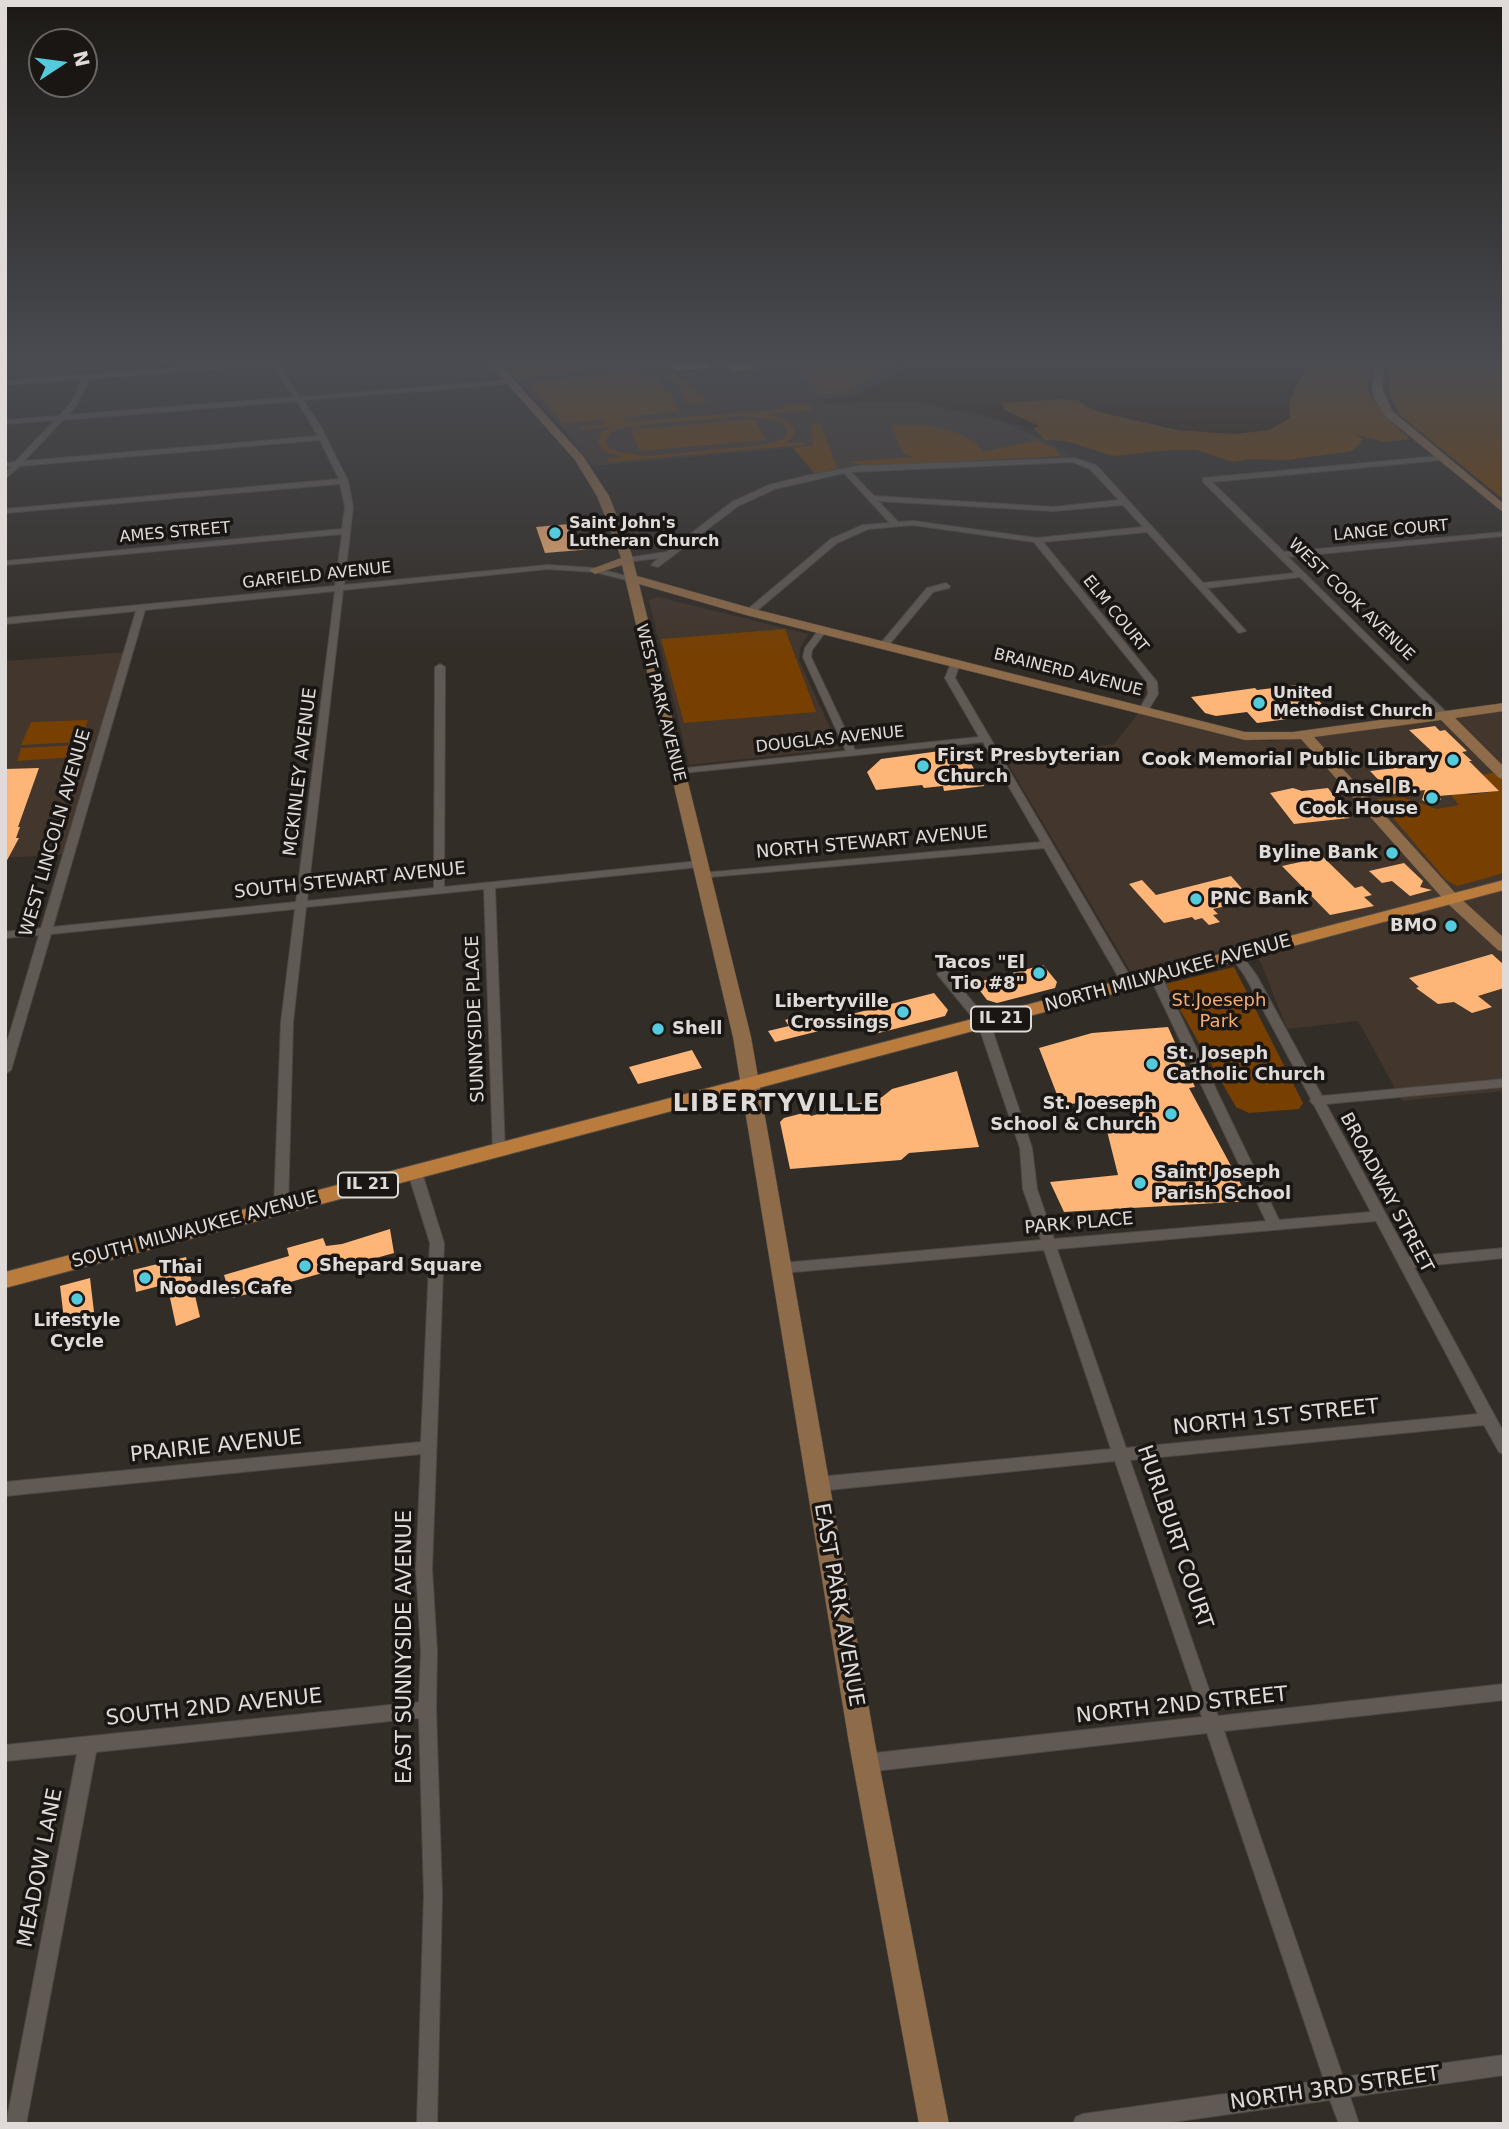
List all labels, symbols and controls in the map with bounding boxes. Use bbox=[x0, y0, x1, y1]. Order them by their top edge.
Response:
north arrow bbox=[28, 28, 98, 98]
text: N bbox=[69, 49, 94, 69]
place label: Saint John's Lutheran Church bbox=[569, 514, 719, 552]
street label: LANGE COURT bbox=[1333, 516, 1449, 546]
street label: AMES STREET bbox=[119, 519, 231, 547]
marker: Saint John's Lutheran Church bbox=[547, 525, 563, 541]
street label: WEST COOK AVENUE bbox=[1284, 535, 1418, 665]
street label: GARFIELD AVENUE bbox=[242, 559, 392, 593]
street label: ELM COURT bbox=[1078, 572, 1152, 656]
street label: WEST PARK AVENUE bbox=[631, 622, 689, 784]
street label: BRAINERD AVENUE bbox=[992, 645, 1144, 701]
place label: United Methodist Church bbox=[1273, 684, 1433, 722]
street label: MCKINLEY AVENUE bbox=[280, 686, 322, 858]
marker: United Methodist Church bbox=[1251, 695, 1267, 711]
street label: DOUGLAS AVENUE bbox=[755, 723, 905, 757]
street label: WEST LINCOLN AVENUE bbox=[16, 727, 96, 939]
place label: First Presbyterian Church bbox=[937, 745, 1120, 788]
place label: Cook Memorial Public Library bbox=[1142, 749, 1439, 771]
marker: Cook Memorial Public Library bbox=[1445, 752, 1461, 768]
marker: First Presbyterian Church bbox=[915, 758, 931, 774]
place label: Ansel B. Cook House bbox=[1299, 777, 1418, 820]
marker: Ansel B. Cook House bbox=[1424, 790, 1440, 806]
street label: NORTH STEWART AVENUE bbox=[755, 822, 989, 864]
place label: Byline Bank bbox=[1258, 842, 1378, 864]
marker: Byline Bank bbox=[1384, 845, 1400, 861]
street label: SOUTH STEWART AVENUE bbox=[233, 858, 467, 904]
place label: PNC Bank bbox=[1210, 888, 1308, 910]
marker: PNC Bank bbox=[1188, 891, 1204, 907]
place label: BMO bbox=[1390, 915, 1437, 937]
marker: BMO bbox=[1443, 918, 1459, 934]
street label: NORTH MILWAUKEE AVENUE bbox=[1043, 931, 1293, 1017]
street label: SUNNYSIDE PLACE bbox=[462, 935, 490, 1103]
place label: Tacos "El Tio #8" bbox=[935, 952, 1025, 995]
marker: Tacos "El Tio #8" bbox=[1031, 965, 1047, 981]
park label: St.Joeseph Park bbox=[1172, 990, 1266, 1032]
place label: Libertyville Crossings bbox=[775, 991, 889, 1034]
marker: Libertyville Crossings bbox=[895, 1004, 911, 1020]
road number: IL 21 bbox=[971, 1007, 1031, 1032]
place label: Shell bbox=[672, 1018, 722, 1040]
marker: Shell bbox=[650, 1021, 666, 1037]
place label: St. Joseph Catholic Church bbox=[1166, 1043, 1326, 1086]
marker: St. Joseph Catholic Church bbox=[1144, 1056, 1160, 1072]
district label: LIBERTYVILLE bbox=[674, 1091, 880, 1119]
place label: St. Joeseph School & Church bbox=[990, 1093, 1157, 1136]
marker: St. Joeseph School & Church bbox=[1163, 1106, 1179, 1122]
street label: BROADWAY STREET bbox=[1335, 1109, 1437, 1277]
place label: Saint Joseph Parish School bbox=[1154, 1162, 1291, 1204]
road number: IL 21 bbox=[338, 1172, 398, 1198]
marker: Saint Joseph Parish School bbox=[1132, 1175, 1148, 1191]
street label: SOUTH MILWAUKEE AVENUE bbox=[70, 1187, 320, 1273]
street label: PARK PLACE bbox=[1024, 1208, 1134, 1240]
place label: Shepard Square bbox=[319, 1255, 482, 1277]
place label: Thai Noodles Cafe bbox=[159, 1257, 292, 1300]
marker: Shepard Square bbox=[297, 1258, 313, 1274]
marker: Thai Noodles Cafe bbox=[137, 1270, 153, 1286]
marker: Lifestyle Cycle bbox=[69, 1291, 85, 1307]
place label: Lifestyle Cycle bbox=[33, 1310, 121, 1352]
street label: NORTH 1ST STREET bbox=[1172, 1395, 1380, 1441]
street label: PRAIRIE AVENUE bbox=[129, 1425, 303, 1469]
street label: HURLBURT COURT bbox=[1131, 1442, 1217, 1632]
street label: EAST PARK AVENUE bbox=[808, 1501, 868, 1709]
street label: EAST SUNNYSIDE AVENUE bbox=[393, 1510, 419, 1784]
street label: NORTH 2ND STREET bbox=[1075, 1682, 1289, 1730]
street label: SOUTH 2ND AVENUE bbox=[105, 1684, 323, 1732]
street label: MEADOW LANE bbox=[13, 1786, 69, 1950]
street label: NORTH 3RD STREET bbox=[1229, 2062, 1441, 2116]

